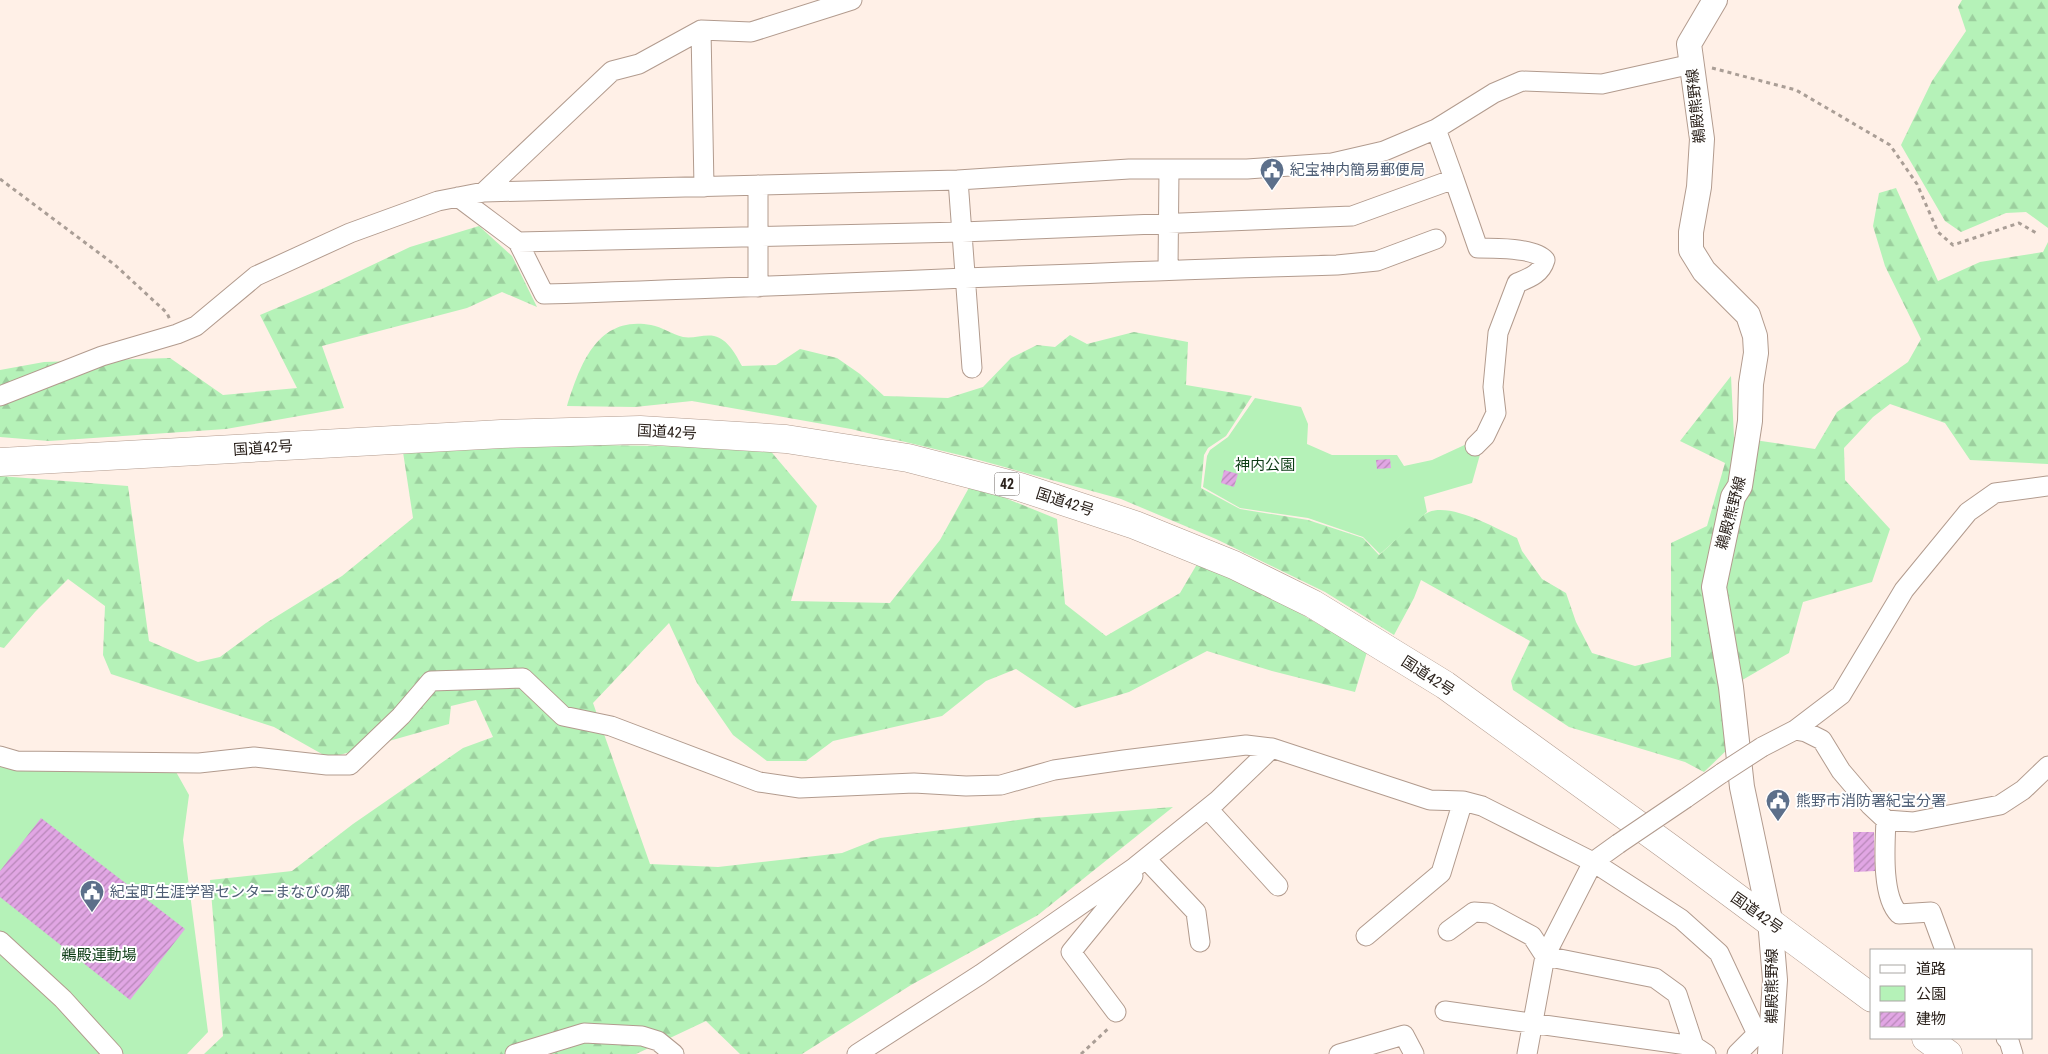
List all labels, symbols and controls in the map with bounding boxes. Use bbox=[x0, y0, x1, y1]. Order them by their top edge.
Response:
street label: 鵜殿熊野線 bbox=[1683, 68, 1709, 144]
public building icon: 紀宝神内簡易郵便局 bbox=[1259, 157, 1285, 191]
place label: 紀宝神内簡易郵便局 bbox=[1290, 161, 1425, 179]
street label: 国道42号 bbox=[637, 421, 697, 443]
street label: 国道42号 bbox=[233, 437, 293, 459]
park label: 神内公園 bbox=[1235, 456, 1295, 474]
road number: 42 bbox=[994, 472, 1020, 496]
street label: 鵜殿熊野線 bbox=[1713, 474, 1749, 552]
street label: 国道42号 bbox=[1034, 484, 1096, 520]
street label: 国道42号 bbox=[1398, 652, 1458, 700]
public building icon: 熊野市消防署紀宝分署 bbox=[1765, 788, 1791, 822]
place label: 熊野市消防署紀宝分署 bbox=[1796, 792, 1946, 810]
public building icon: 紀宝町生涯学習センターまなびの郷 bbox=[79, 879, 105, 913]
place label: 紀宝町生涯学習センターまなびの郷 bbox=[110, 883, 350, 901]
street label: 国道42号 bbox=[1727, 888, 1787, 938]
park label: 鵜殿運動場 bbox=[61, 946, 137, 964]
street label: 鵜殿熊野線 bbox=[1763, 948, 1781, 1024]
legend bbox=[1870, 949, 2033, 1039]
text: 道路 bbox=[1916, 960, 1946, 978]
text: 公園 bbox=[1916, 985, 1946, 1003]
text: 建物 bbox=[1916, 1010, 1946, 1028]

